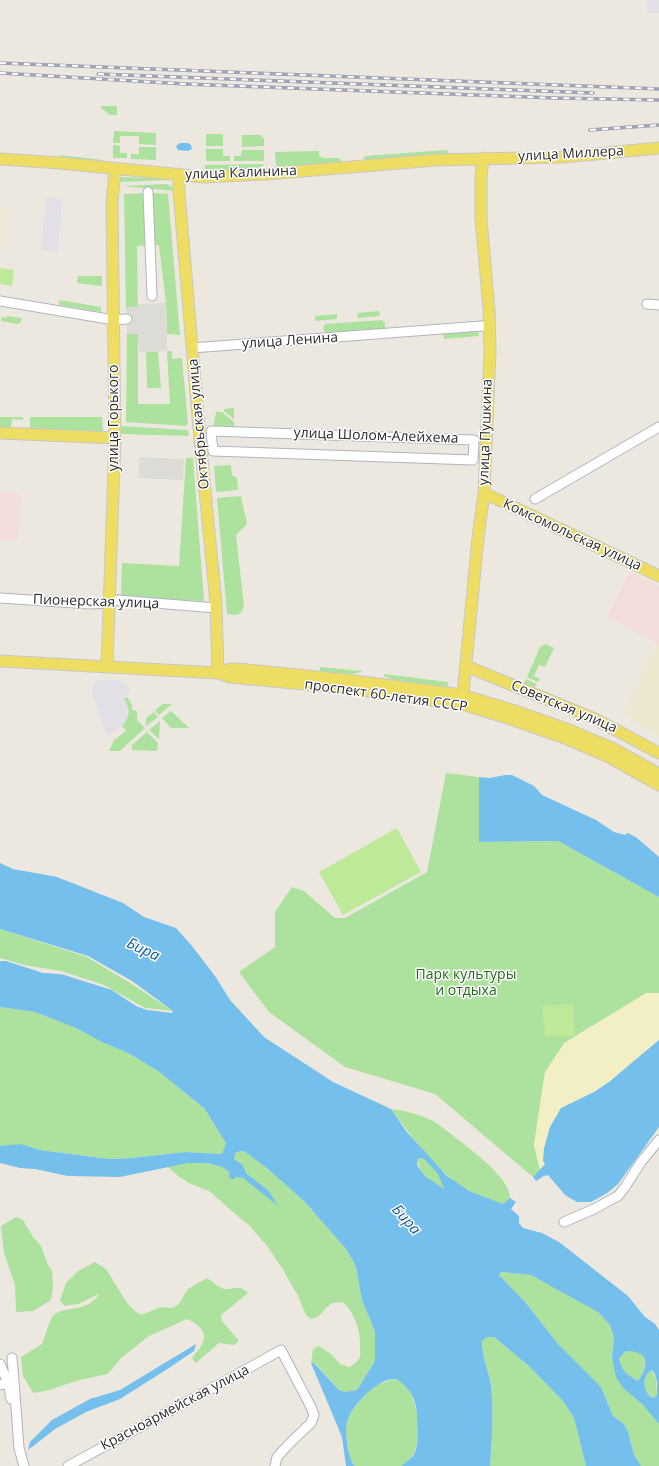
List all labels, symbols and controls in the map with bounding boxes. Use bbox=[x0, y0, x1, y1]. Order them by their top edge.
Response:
street label: улица Миллера bbox=[518, 143, 624, 165]
street label: улица Калинина bbox=[185, 163, 297, 183]
street label: улица Ленина bbox=[241, 329, 339, 353]
street label: Октябрьская улица bbox=[185, 358, 213, 490]
street label: улица Горького bbox=[106, 365, 122, 471]
street label: улица Пушкина bbox=[476, 378, 496, 486]
street label: улица Шолом-Алейхема bbox=[293, 425, 459, 447]
street label: Комсомольская улица bbox=[500, 496, 644, 574]
street label: Пионерская улица bbox=[33, 591, 159, 613]
street label: проспект 60-летия СССР bbox=[303, 676, 469, 716]
street label: Советская улица bbox=[509, 677, 619, 737]
water label: Бира bbox=[124, 935, 162, 965]
park label: Парк культуры и отдыха bbox=[416, 967, 516, 1000]
water label: Бира bbox=[388, 1201, 424, 1239]
street label: Красноармейская улица bbox=[98, 1362, 252, 1454]

